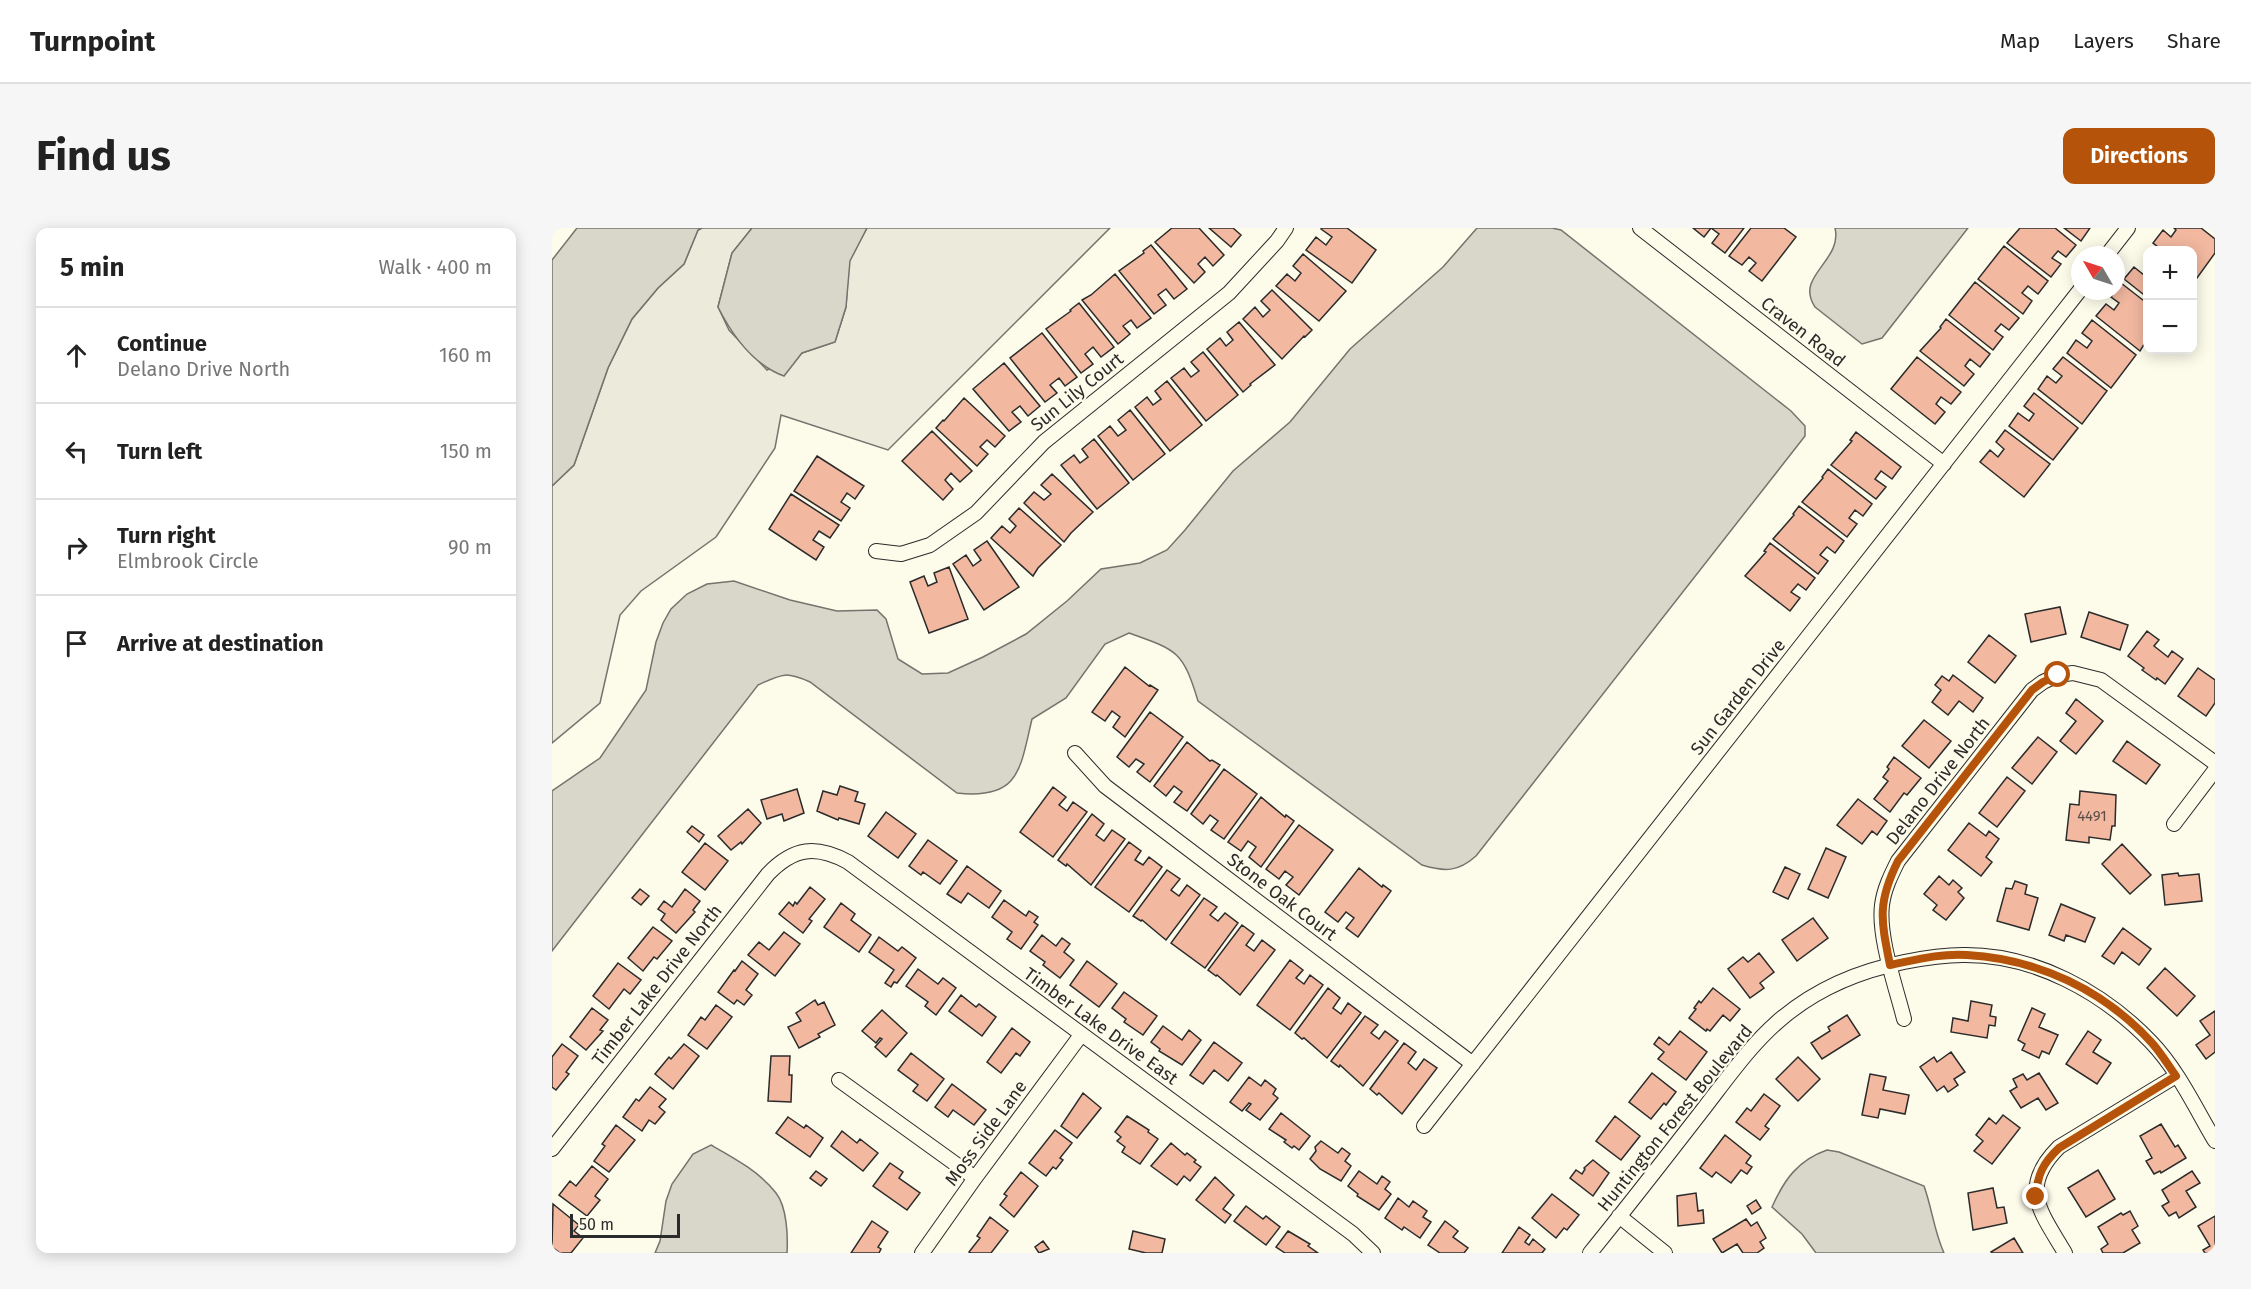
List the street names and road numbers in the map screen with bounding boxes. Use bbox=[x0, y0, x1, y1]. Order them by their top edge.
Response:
street label: Craven Road bbox=[1756, 292, 1850, 372]
street label: Sun Lily Court bbox=[1026, 348, 1128, 436]
street label: Sun Garden Drive bbox=[1686, 635, 1790, 759]
street label: Delano Drive North bbox=[1881, 713, 1995, 849]
street label: Stone Oak Court bbox=[1223, 849, 1342, 946]
street label: Timber Lake Drive North bbox=[587, 900, 727, 1070]
street label: Timber Lake Drive East bbox=[1020, 963, 1183, 1090]
street label: Huntington Forest Boulevard bbox=[1593, 1020, 1757, 1216]
street label: Moss Side Lane bbox=[940, 1076, 1032, 1190]

